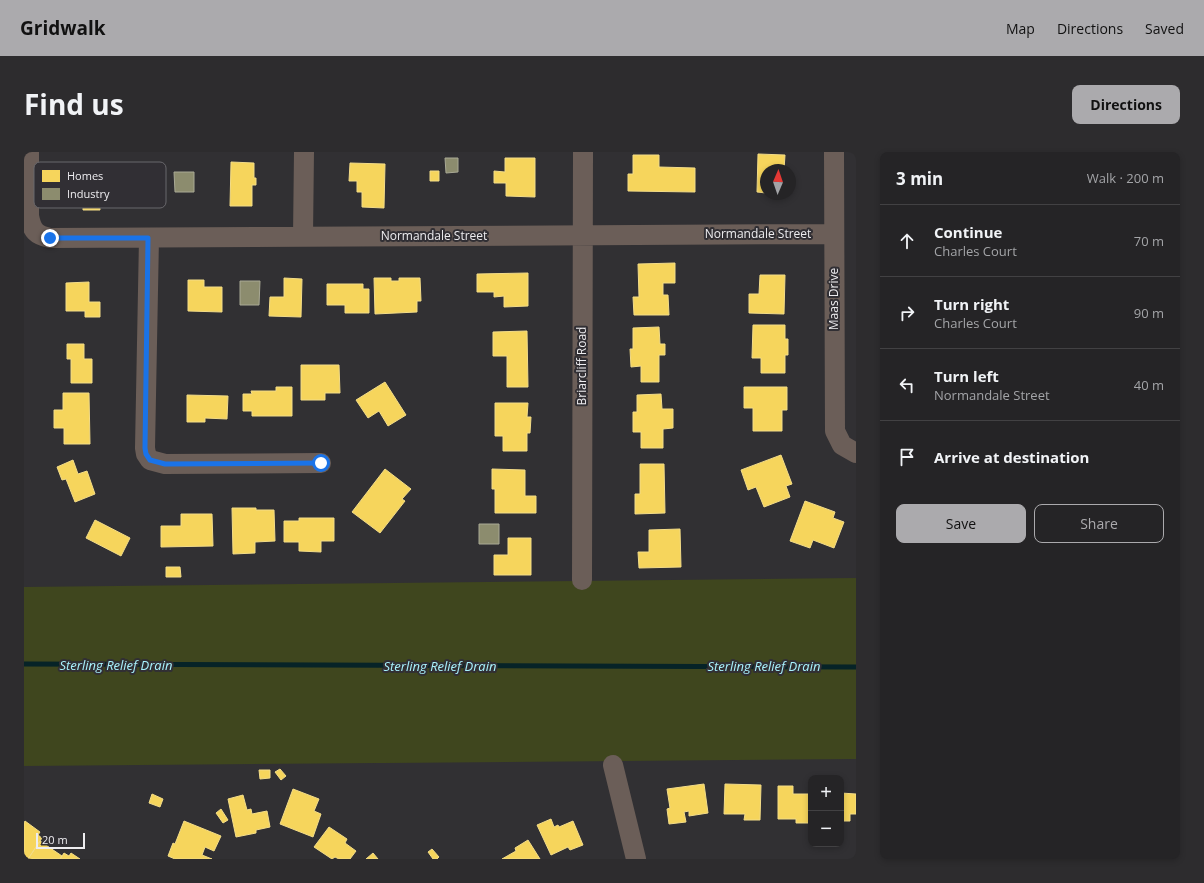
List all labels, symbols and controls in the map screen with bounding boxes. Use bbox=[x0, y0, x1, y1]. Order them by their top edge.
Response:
text: Gridwalk bbox=[20, 15, 106, 41]
text: Map bbox=[1006, 19, 1035, 38]
text: Directions bbox=[1057, 19, 1123, 38]
text: Saved bbox=[1145, 19, 1184, 38]
text: Find us bbox=[24, 85, 124, 123]
button: Directions bbox=[1072, 85, 1180, 124]
legend bbox=[34, 162, 166, 208]
north arrow bbox=[760, 164, 796, 200]
text: 3 min bbox=[896, 167, 943, 190]
text: Homes bbox=[67, 168, 103, 183]
text: Walk · 200 m bbox=[1087, 169, 1164, 187]
text: Industry bbox=[67, 186, 110, 201]
text: Continue bbox=[934, 222, 1002, 242]
street label: Normandale Street bbox=[705, 225, 811, 242]
street label: Normandale Street bbox=[381, 227, 487, 244]
route end bbox=[41, 229, 59, 247]
icon: ahead bbox=[896, 230, 918, 252]
text: 70 m bbox=[1134, 232, 1164, 250]
text: Charles Court bbox=[934, 242, 1017, 260]
street label: Maas Drive bbox=[825, 268, 842, 330]
text: Turn right bbox=[934, 294, 1009, 314]
icon: right bbox=[896, 302, 918, 324]
text: 90 m bbox=[1134, 304, 1164, 322]
text: Charles Court bbox=[934, 314, 1017, 332]
street label: Briarcliff Road bbox=[573, 327, 590, 405]
text: Turn left bbox=[934, 366, 999, 386]
icon: left bbox=[896, 374, 918, 396]
text: 40 m bbox=[1134, 376, 1164, 394]
text: Normandale Street bbox=[934, 386, 1050, 404]
icon: arrive bbox=[896, 446, 918, 468]
text: Arrive at destination bbox=[934, 447, 1089, 467]
route start bbox=[312, 454, 330, 472]
button: Save bbox=[896, 504, 1026, 543]
button: Share bbox=[1034, 504, 1164, 543]
water label: Sterling Relief Drain bbox=[60, 656, 172, 674]
water label: Sterling Relief Drain bbox=[384, 657, 496, 675]
water label: Sterling Relief Drain bbox=[708, 657, 820, 675]
map controls bbox=[808, 775, 844, 847]
button: + bbox=[808, 775, 844, 811]
button: − bbox=[808, 811, 844, 847]
scale bar bbox=[36, 831, 85, 850]
text: 20 m bbox=[42, 832, 68, 847]

